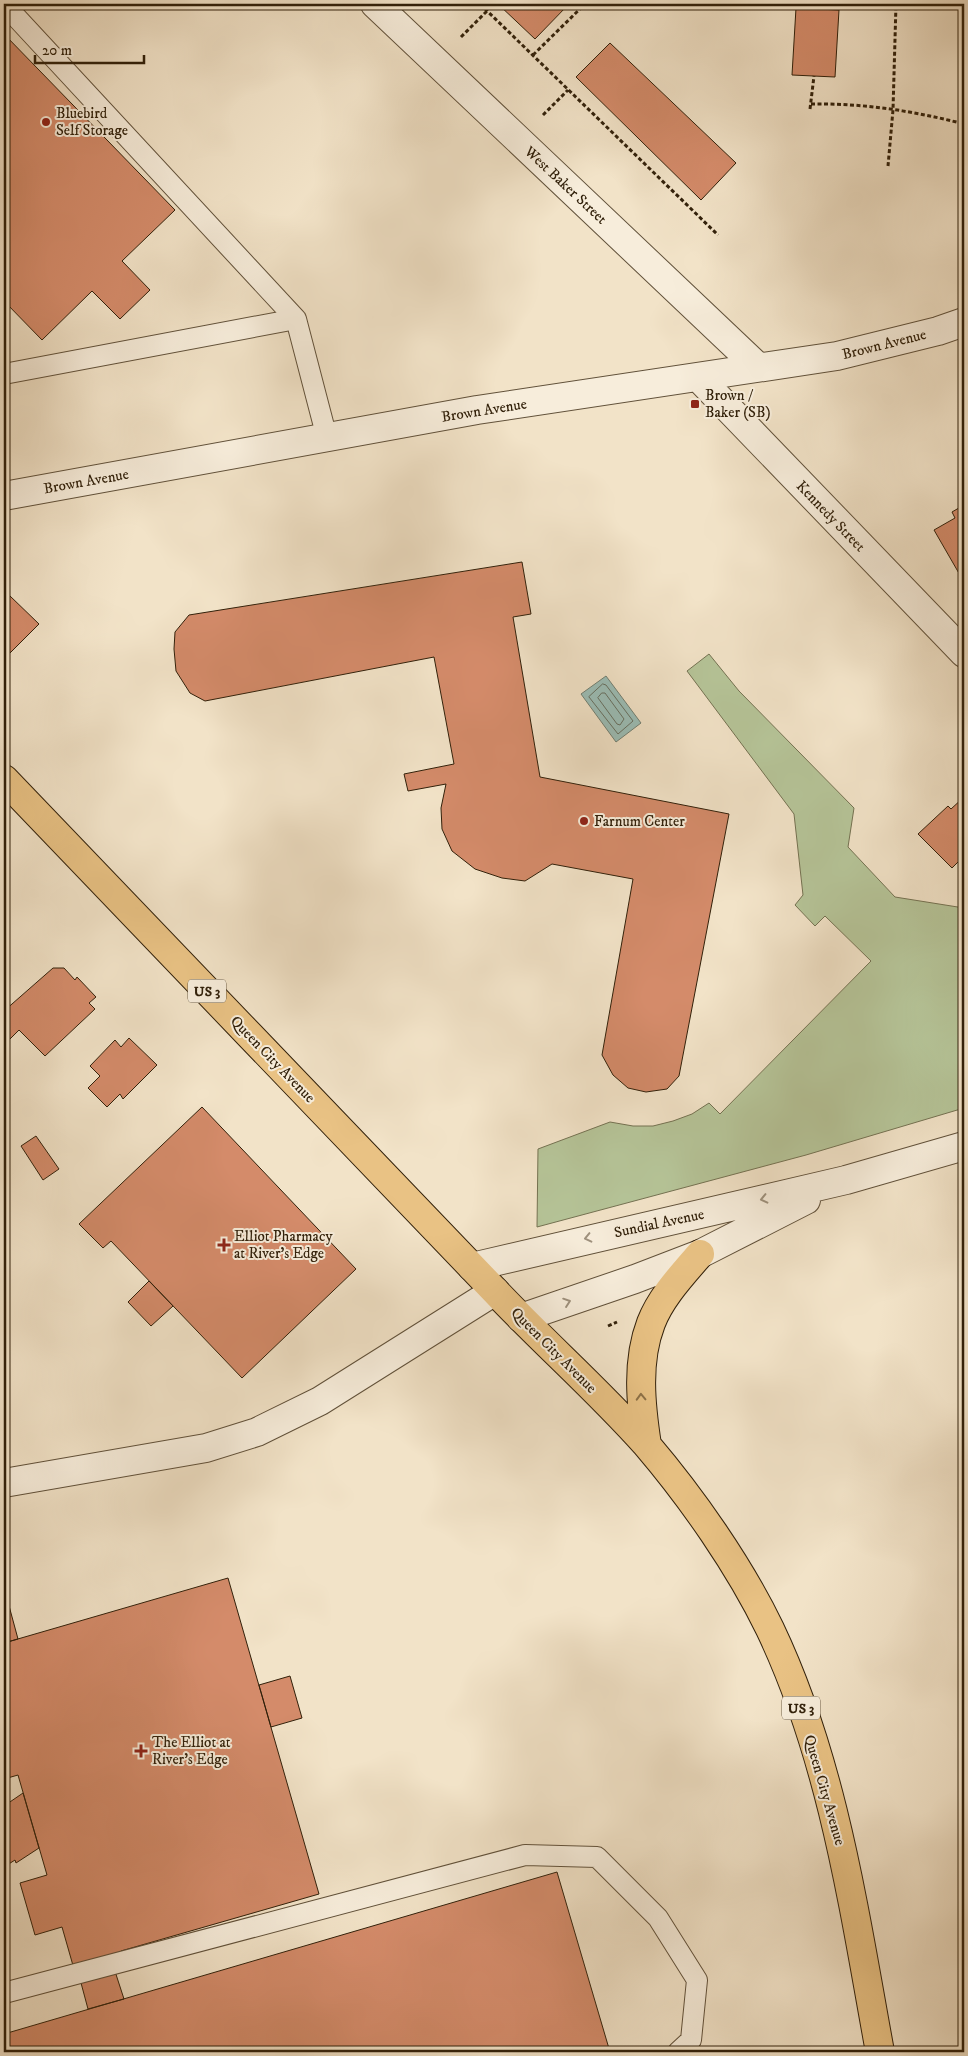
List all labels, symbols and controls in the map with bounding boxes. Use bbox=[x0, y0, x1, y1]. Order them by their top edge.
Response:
scale bar bbox=[35, 32, 144, 64]
text: 20 m bbox=[42, 41, 72, 60]
place label: Bluebird Self Storage bbox=[56, 104, 128, 140]
marker: Bluebird Self Storage bbox=[40, 116, 52, 128]
street label: West Baker Street bbox=[520, 142, 611, 229]
street label: Brown Avenue bbox=[840, 325, 928, 364]
place label: Brown / Baker (SB) bbox=[705, 386, 771, 422]
street label: Brown Avenue bbox=[440, 394, 528, 427]
marker: Brown / Baker (SB) bbox=[689, 398, 701, 410]
street label: Brown Avenue bbox=[42, 465, 130, 498]
street label: Kennedy Street bbox=[792, 477, 869, 556]
place label: Farnum Center bbox=[594, 812, 685, 831]
marker: Farnum Center bbox=[578, 815, 590, 827]
road number: US 3 bbox=[188, 979, 226, 1002]
street label: Queen City Avenue bbox=[226, 1012, 319, 1107]
one-way arrow bbox=[760, 1193, 769, 1204]
street label: Sundial Avenue bbox=[612, 1205, 706, 1242]
place label: Elliot Pharmacy at River's Edge bbox=[234, 1227, 333, 1263]
one-way arrow bbox=[584, 1232, 593, 1243]
marker: Elliot Pharmacy at River's Edge bbox=[218, 1239, 230, 1251]
one-way arrow bbox=[563, 1298, 571, 1308]
street label: Queen City Avenue bbox=[507, 1303, 601, 1397]
one-way arrow bbox=[636, 1393, 646, 1400]
road number: US 3 bbox=[782, 1696, 820, 1720]
place label: The Elliot at River's Edge bbox=[152, 1733, 231, 1769]
street label: Queen City Avenue bbox=[800, 1733, 849, 1848]
marker: The Elliot at River's Edge bbox=[134, 1744, 148, 1758]

